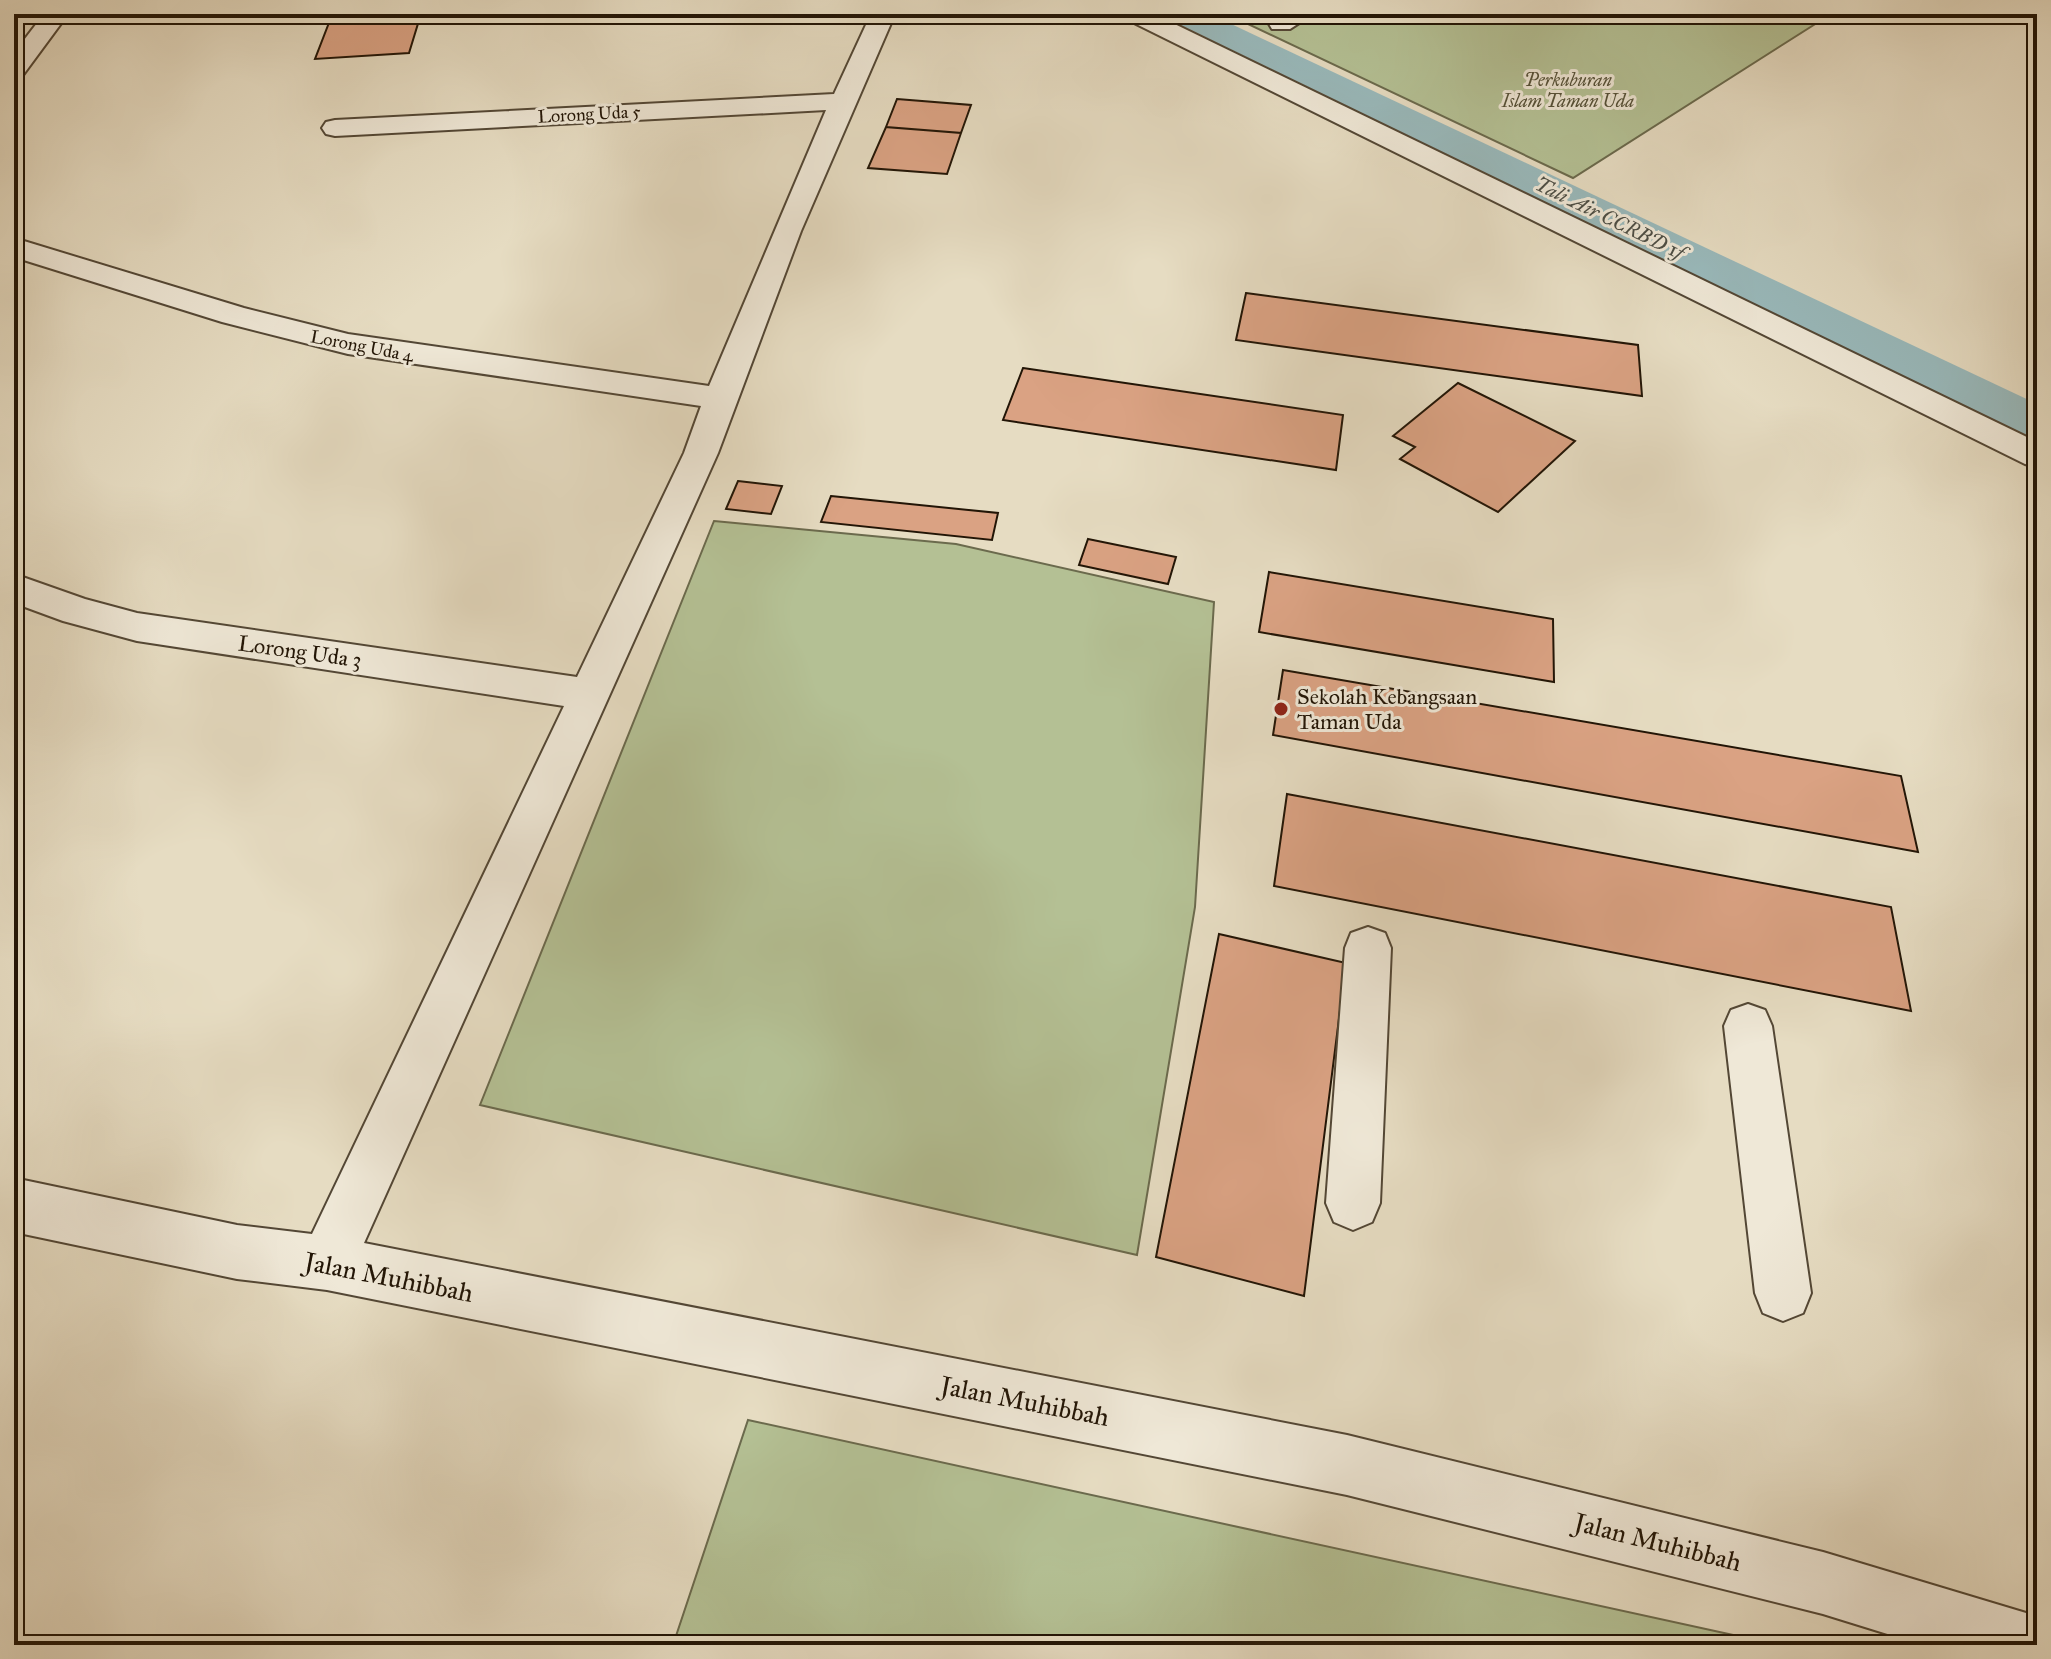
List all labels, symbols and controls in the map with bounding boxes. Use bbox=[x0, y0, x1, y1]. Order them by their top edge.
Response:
park label: Perkuburan Islam Taman Uda bbox=[1501, 69, 1634, 112]
street label: Lorong Uda 5 bbox=[537, 100, 642, 129]
water label: Tali Air CCRBD 1f bbox=[1532, 172, 1693, 267]
street label: Lorong Uda 4 bbox=[308, 325, 416, 368]
street label: Lorong Uda 3 bbox=[236, 629, 363, 674]
place label: Sekolah Kebangsaan Taman Uda bbox=[1297, 683, 1477, 735]
marker: Sekolah Kebangsaan Taman Uda bbox=[1272, 700, 1290, 718]
street label: Jalan Muhibbah bbox=[299, 1244, 477, 1309]
street label: Jalan Muhibbah bbox=[935, 1368, 1113, 1433]
street label: Jalan Muhibbah bbox=[1568, 1505, 1745, 1578]

